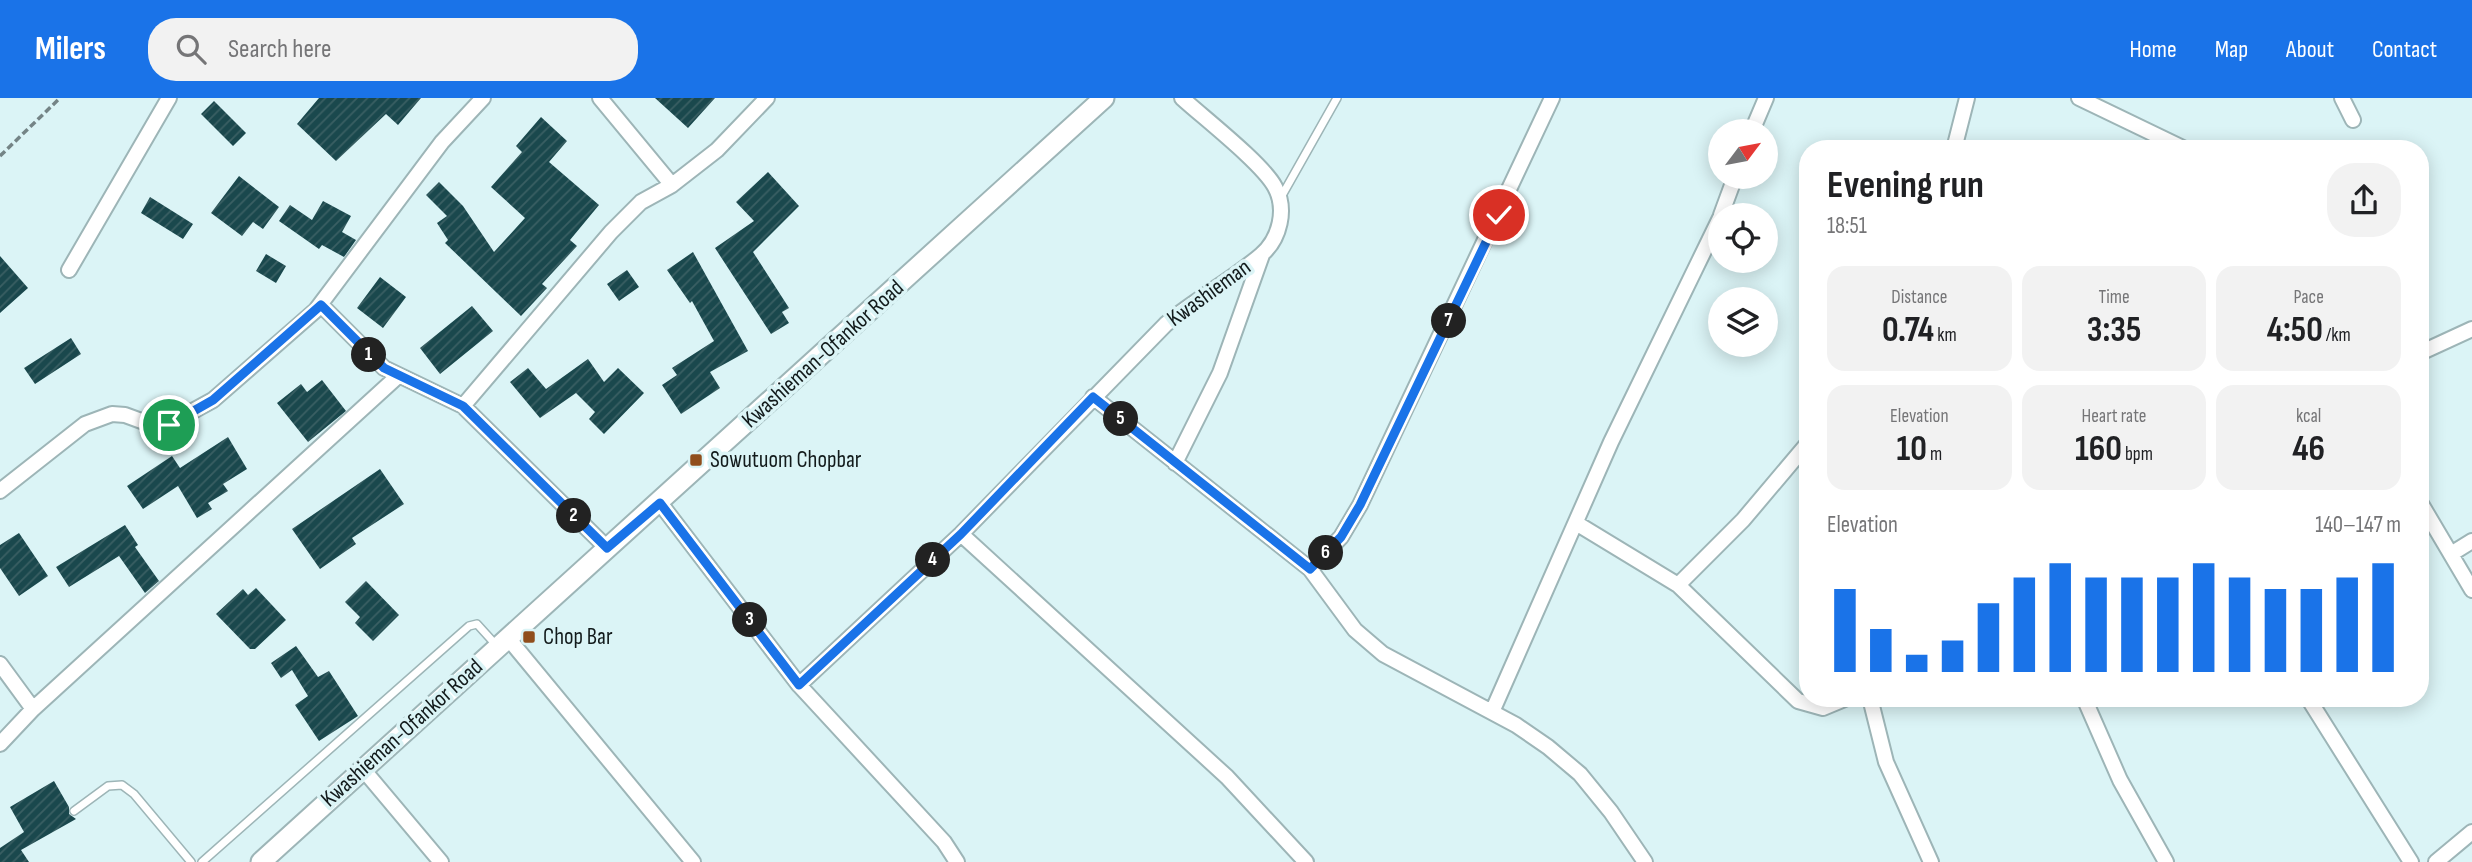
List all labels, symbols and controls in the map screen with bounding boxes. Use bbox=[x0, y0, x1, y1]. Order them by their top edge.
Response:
search box bbox=[148, 18, 638, 81]
text: Milers bbox=[35, 29, 106, 69]
icon: search bbox=[172, 30, 210, 68]
text: Search here bbox=[228, 34, 331, 65]
text: Home bbox=[2129, 35, 2177, 64]
text: Map bbox=[2215, 35, 2248, 64]
text: About bbox=[2286, 35, 2334, 64]
text: Contact bbox=[2372, 35, 2437, 64]
north arrow bbox=[1708, 119, 1778, 189]
map controls bbox=[1708, 119, 1778, 357]
text: Evening run bbox=[1827, 163, 1984, 208]
button: share bbox=[2327, 163, 2401, 237]
pin bbox=[1469, 185, 1529, 245]
icon: check bbox=[1480, 196, 1518, 234]
button: locate bbox=[1708, 203, 1778, 273]
text: 18:51 bbox=[1827, 212, 1867, 240]
street label: Kwashieman bbox=[1162, 253, 1256, 333]
street label: Kwashieman-Ofankor Road bbox=[736, 274, 910, 434]
text: Distance bbox=[1891, 286, 1947, 309]
text: Time bbox=[2098, 286, 2130, 309]
text: Pace bbox=[2294, 286, 2324, 309]
button: layers bbox=[1708, 287, 1778, 357]
pin: 7 bbox=[1432, 304, 1466, 339]
text: 7 bbox=[1444, 309, 1453, 332]
text: 0.74 bbox=[1882, 309, 1934, 352]
text: 3:35 bbox=[2087, 309, 2141, 352]
text: 4:50 bbox=[2267, 309, 2323, 352]
text: km bbox=[1934, 324, 1957, 347]
text: /km bbox=[2323, 324, 2351, 347]
pin: 1 bbox=[352, 338, 386, 372]
text: 1 bbox=[365, 343, 372, 366]
pin bbox=[139, 395, 199, 455]
pin: 5 bbox=[1104, 402, 1138, 436]
text: Elevation bbox=[1890, 405, 1949, 428]
text: Heart rate bbox=[2082, 405, 2146, 428]
text: kcal bbox=[2296, 405, 2321, 428]
icon: arrive bbox=[150, 406, 188, 444]
text: 5 bbox=[1116, 407, 1125, 430]
text: 10 bbox=[1897, 428, 1927, 471]
text: 160 bbox=[2075, 428, 2122, 471]
text: 46 bbox=[2292, 428, 2325, 471]
text: m bbox=[1927, 443, 1942, 466]
text: bpm bbox=[2122, 443, 2153, 466]
place label: Sowutuom Chopbar bbox=[710, 446, 862, 474]
marker: Sowutuom Chopbar bbox=[688, 452, 704, 468]
pin: 2 bbox=[556, 498, 592, 534]
text: 2 bbox=[569, 504, 578, 527]
text: Elevation bbox=[1827, 511, 1898, 539]
text: 140–147 m bbox=[2315, 511, 2401, 539]
pin: 6 bbox=[1308, 536, 1344, 570]
text: 6 bbox=[1321, 541, 1330, 564]
pin: 4 bbox=[916, 542, 950, 578]
text: 4 bbox=[928, 548, 937, 571]
pin: 3 bbox=[732, 602, 768, 638]
text: 3 bbox=[745, 608, 754, 631]
place label: Chop Bar bbox=[543, 623, 613, 651]
marker: Chop Bar bbox=[521, 629, 537, 645]
street label: Kwashieman-Ofankor Road bbox=[315, 653, 489, 813]

